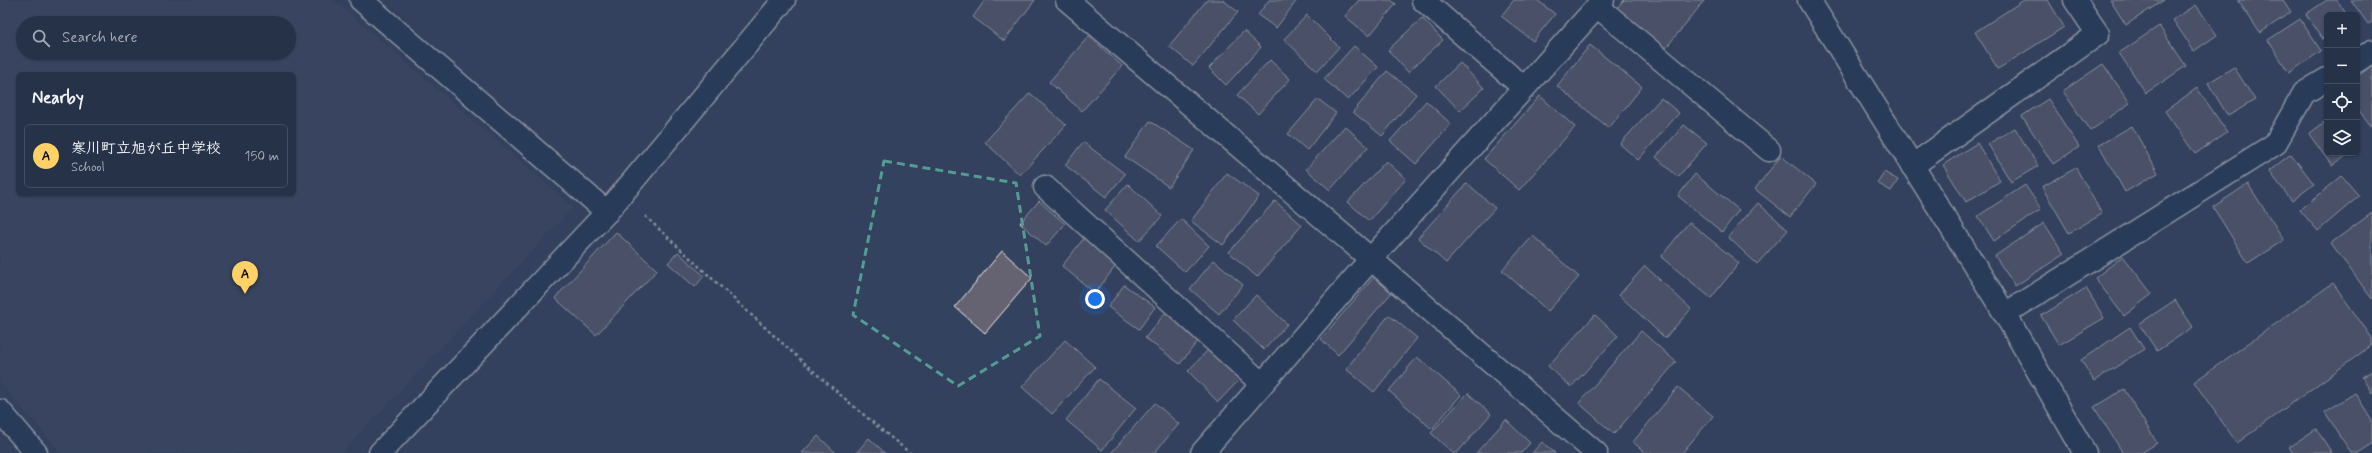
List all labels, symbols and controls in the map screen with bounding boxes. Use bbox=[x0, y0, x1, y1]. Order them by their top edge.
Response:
map controls bbox=[2324, 12, 2360, 156]
button: + bbox=[2324, 12, 2360, 48]
search box bbox=[16, 16, 296, 60]
icon: search bbox=[30, 27, 52, 49]
text: Search here bbox=[62, 28, 138, 48]
button: − bbox=[2324, 48, 2360, 84]
button: locate bbox=[2324, 84, 2360, 120]
text: Nearby bbox=[32, 87, 84, 109]
button: layers bbox=[2324, 120, 2360, 156]
text: 寒川町立旭が丘中学校 bbox=[71, 139, 221, 159]
text: A bbox=[42, 148, 50, 165]
text: 150 m bbox=[245, 148, 279, 165]
text: School bbox=[71, 159, 105, 176]
pin: A bbox=[232, 261, 258, 294]
your location bbox=[1085, 289, 1105, 309]

